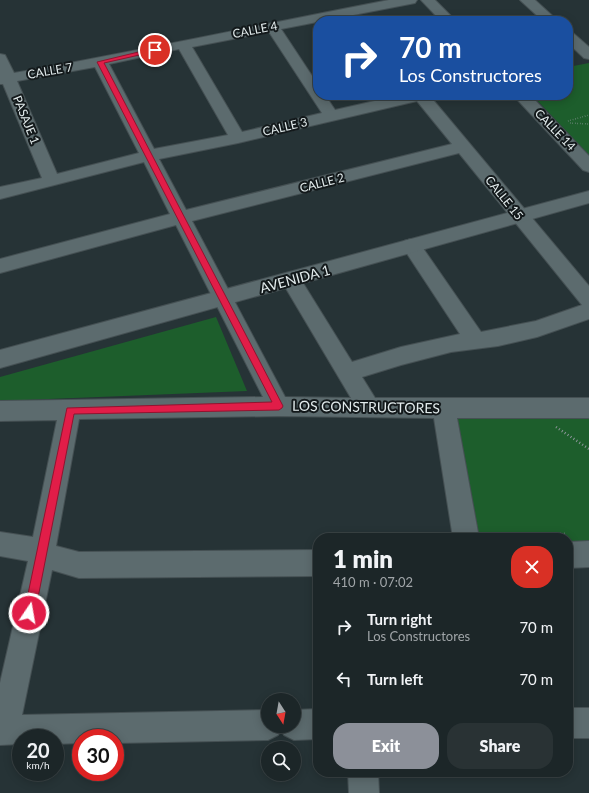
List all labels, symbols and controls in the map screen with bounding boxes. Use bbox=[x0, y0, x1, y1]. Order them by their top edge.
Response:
street label: CALLE 4 bbox=[231, 18, 279, 41]
text: 70 m bbox=[399, 30, 462, 64]
icon: right bbox=[333, 32, 385, 84]
pin bbox=[138, 33, 172, 67]
icon: arrive bbox=[144, 39, 166, 61]
street label: CALLE 7 bbox=[26, 59, 74, 82]
text: Los Constructores bbox=[399, 64, 542, 86]
street label: PASAJE 1 bbox=[10, 93, 43, 146]
street label: CALLE 14 bbox=[532, 106, 579, 154]
street label: CALLE 3 bbox=[261, 114, 309, 139]
street label: CALLE 2 bbox=[298, 170, 346, 195]
street label: CALLE 15 bbox=[482, 173, 527, 223]
street label: AVENIDA 1 bbox=[258, 261, 332, 296]
street label: LOS CONSTRUCTORES bbox=[292, 397, 440, 416]
text: 1 min bbox=[333, 544, 393, 573]
button: close bbox=[511, 546, 553, 588]
text: 410 m · 07:02 bbox=[333, 574, 413, 590]
position arrow bbox=[8, 592, 50, 634]
text: Turn right bbox=[367, 610, 432, 628]
icon: right bbox=[333, 616, 355, 638]
text: 70 m bbox=[519, 618, 553, 636]
text: Los Constructores bbox=[367, 628, 470, 644]
icon: left bbox=[333, 668, 355, 690]
text: Turn left bbox=[367, 670, 423, 688]
text: 70 m bbox=[519, 670, 553, 688]
north arrow bbox=[261, 693, 301, 733]
map controls bbox=[261, 693, 301, 781]
button: Exit bbox=[333, 723, 439, 769]
button: Share bbox=[447, 723, 553, 769]
speed limit sign: 30 bbox=[72, 729, 124, 781]
text: 20 bbox=[26, 738, 50, 762]
button: search bbox=[261, 741, 301, 781]
text: km/h bbox=[26, 759, 50, 771]

